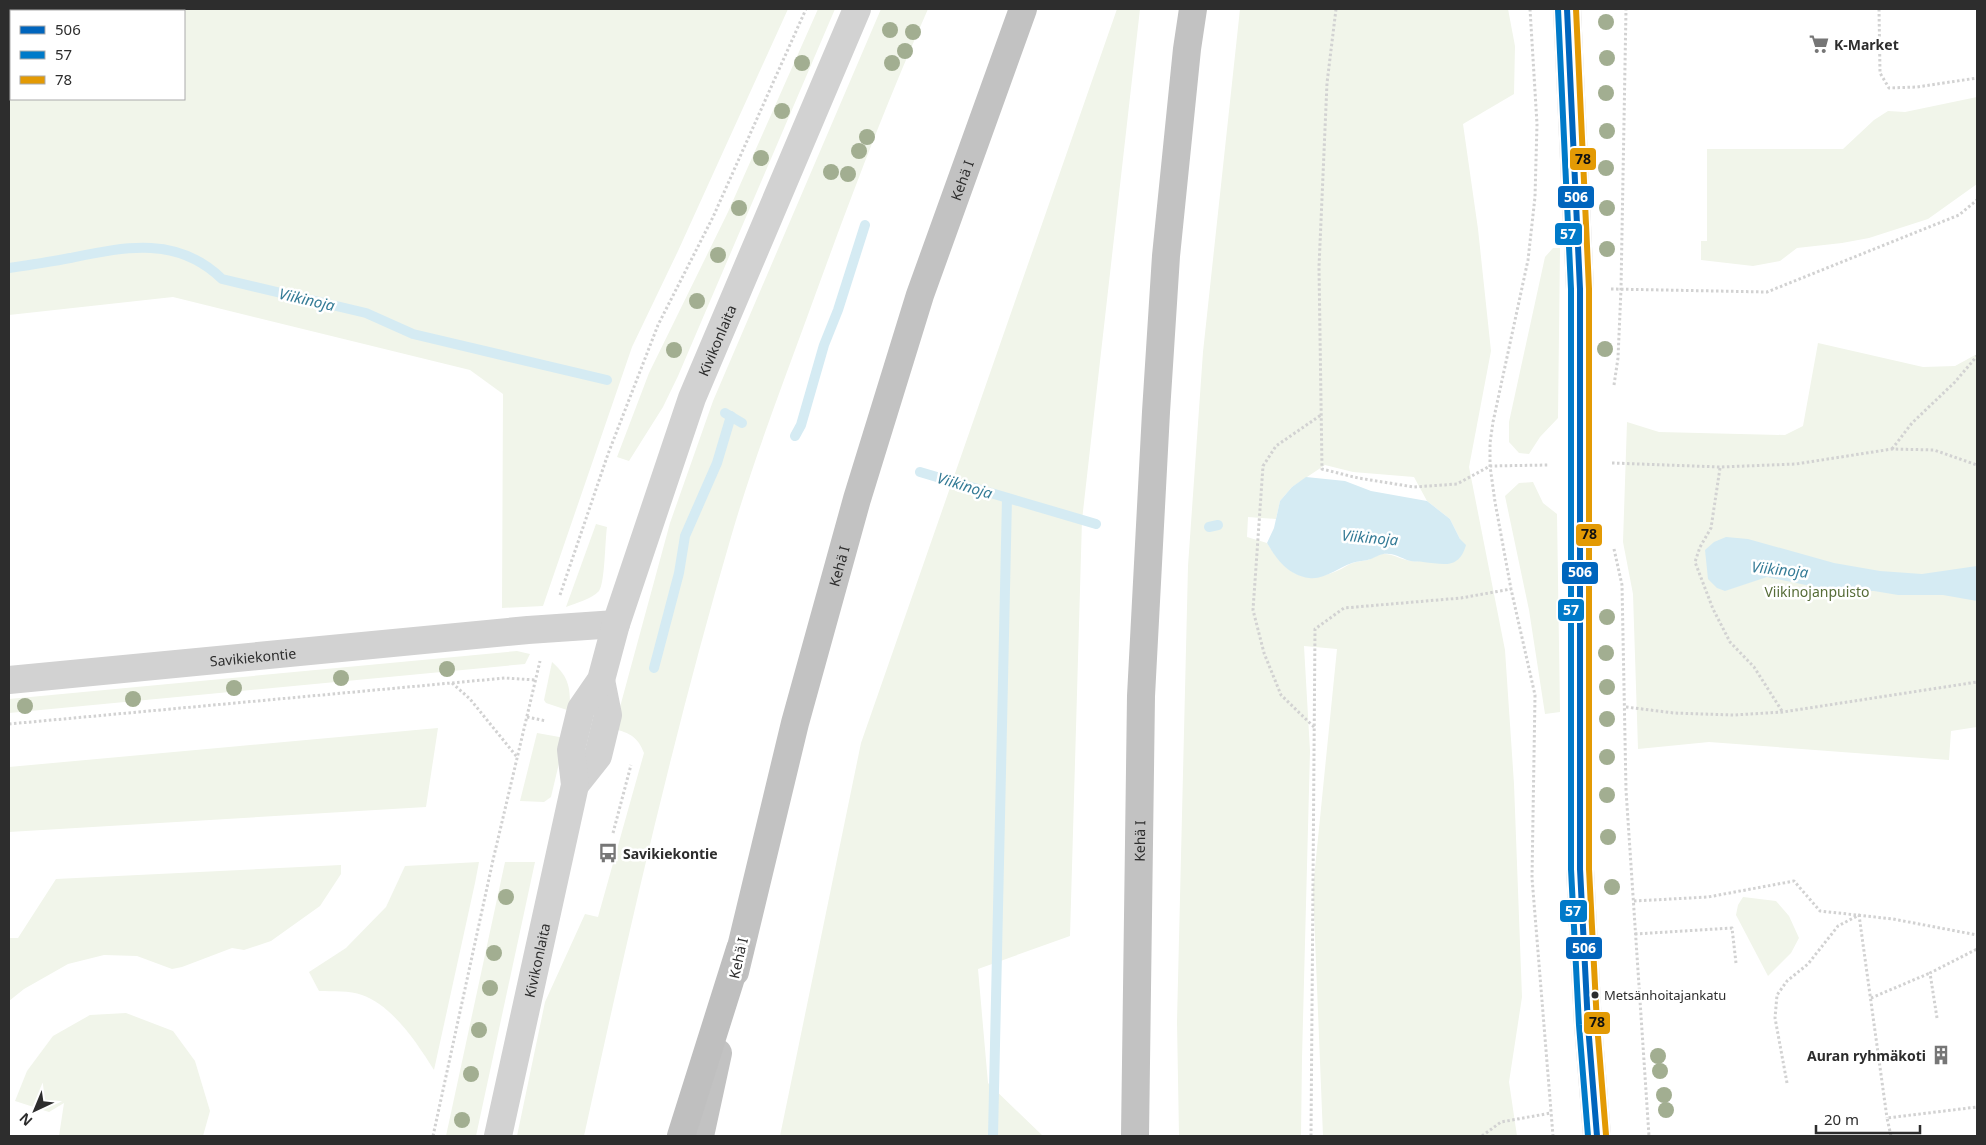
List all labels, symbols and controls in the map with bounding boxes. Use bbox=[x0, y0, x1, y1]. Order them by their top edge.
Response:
legend bbox=[10, 10, 185, 100]
text: 506 bbox=[55, 19, 81, 39]
supermarket icon: K-Market bbox=[1808, 33, 1830, 55]
place label: K-Market bbox=[1834, 35, 1899, 54]
text: 57 bbox=[55, 44, 72, 64]
text: 78 bbox=[55, 69, 72, 89]
line badge: 78 bbox=[1569, 147, 1597, 171]
text: 78 bbox=[1575, 149, 1591, 168]
street label: Kehä I bbox=[945, 157, 977, 203]
line badge: 506 bbox=[1557, 185, 1595, 209]
text: 506 bbox=[1564, 187, 1588, 206]
line badge: 57 bbox=[1554, 222, 1583, 246]
text: 57 bbox=[1560, 224, 1576, 243]
water label: Viikinoja bbox=[277, 283, 337, 315]
street label: Kivikonlaita bbox=[693, 302, 740, 379]
water label: Viikinoja bbox=[935, 467, 996, 503]
line badge: 78 bbox=[1575, 523, 1603, 547]
text: 78 bbox=[1581, 524, 1597, 543]
water label: Viikinoja bbox=[1341, 525, 1400, 549]
street label: Kehä I bbox=[824, 543, 853, 589]
water label: Viikinoja bbox=[1751, 556, 1810, 582]
line badge: 506 bbox=[1561, 561, 1599, 585]
text: 506 bbox=[1568, 562, 1592, 581]
park label: Viikinojanpuisto bbox=[1764, 582, 1870, 601]
line badge: 57 bbox=[1557, 598, 1585, 622]
text: 57 bbox=[1563, 600, 1579, 619]
street label: Savikiekontie bbox=[209, 643, 297, 670]
street label: Kehä I bbox=[1129, 820, 1149, 862]
bus stop icon: Savikiekontie bbox=[597, 842, 619, 864]
place label: Savikiekontie bbox=[623, 844, 718, 863]
line badge: 57 bbox=[1559, 899, 1588, 923]
text: 57 bbox=[1565, 901, 1581, 920]
street label: Kivikonlaita bbox=[519, 921, 554, 999]
street label: Kehä I bbox=[724, 935, 752, 980]
line badge: 506 bbox=[1565, 936, 1603, 960]
text: 506 bbox=[1572, 938, 1596, 957]
place label: Metsänhoitajankatu bbox=[1604, 986, 1726, 1004]
marker: Metsänhoitajankatu bbox=[1590, 990, 1600, 1000]
line badge: 78 bbox=[1583, 1011, 1611, 1035]
text: 78 bbox=[1589, 1012, 1605, 1031]
building icon: Auran ryhmäkoti bbox=[1930, 1044, 1952, 1066]
place label: Auran ryhmäkoti bbox=[1807, 1046, 1926, 1065]
north arrow bbox=[10, 1085, 60, 1135]
scale bar bbox=[1816, 1102, 1920, 1134]
text: N bbox=[15, 1109, 36, 1131]
text: 20 m bbox=[1824, 1109, 1859, 1129]

